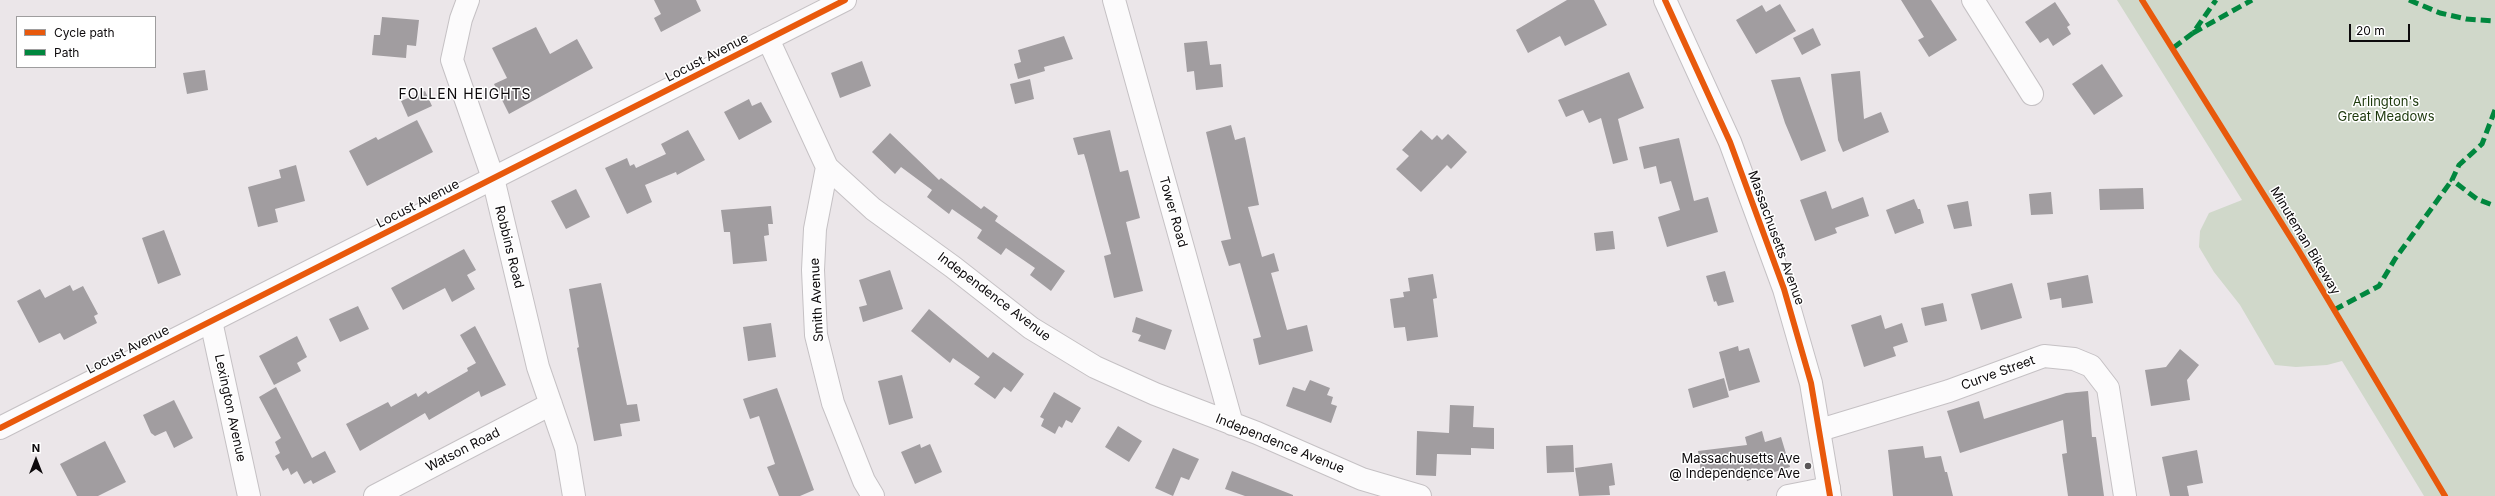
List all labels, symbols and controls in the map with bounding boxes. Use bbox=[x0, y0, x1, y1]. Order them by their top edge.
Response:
legend bbox=[16, 16, 156, 68]
scale bar bbox=[2351, 16, 2412, 42]
text: 20 m bbox=[2356, 23, 2385, 38]
text: Cycle path bbox=[54, 25, 115, 40]
street label: Locust Avenue bbox=[663, 30, 751, 86]
text: Path bbox=[54, 45, 79, 60]
district label: FOLLEN HEIGHTS bbox=[398, 87, 532, 103]
park label: Arlington's Great Meadows bbox=[2337, 94, 2435, 125]
street label: Massachusetts Avenue bbox=[1744, 169, 1808, 307]
street label: Tower Road bbox=[1155, 175, 1191, 249]
street label: Locust Avenue bbox=[374, 176, 462, 232]
street label: Minuteman Bikeway bbox=[2267, 184, 2343, 298]
street label: Robbins Road bbox=[491, 204, 527, 290]
street label: Independence Avenue bbox=[934, 249, 1054, 345]
street label: Smith Avenue bbox=[807, 258, 827, 342]
street label: Locust Avenue bbox=[84, 322, 172, 378]
street label: Curve Street bbox=[1959, 352, 2037, 394]
street label: Lexington Avenue bbox=[211, 353, 249, 463]
street label: Independence Avenue bbox=[1213, 411, 1347, 477]
street label: Watson Road bbox=[423, 425, 503, 475]
north arrow bbox=[16, 440, 56, 480]
text: N bbox=[32, 441, 40, 455]
place label: Massachusetts Ave @ Independence Ave bbox=[1669, 451, 1800, 482]
marker: Massachusetts Ave @ Independence Ave bbox=[1803, 461, 1813, 471]

